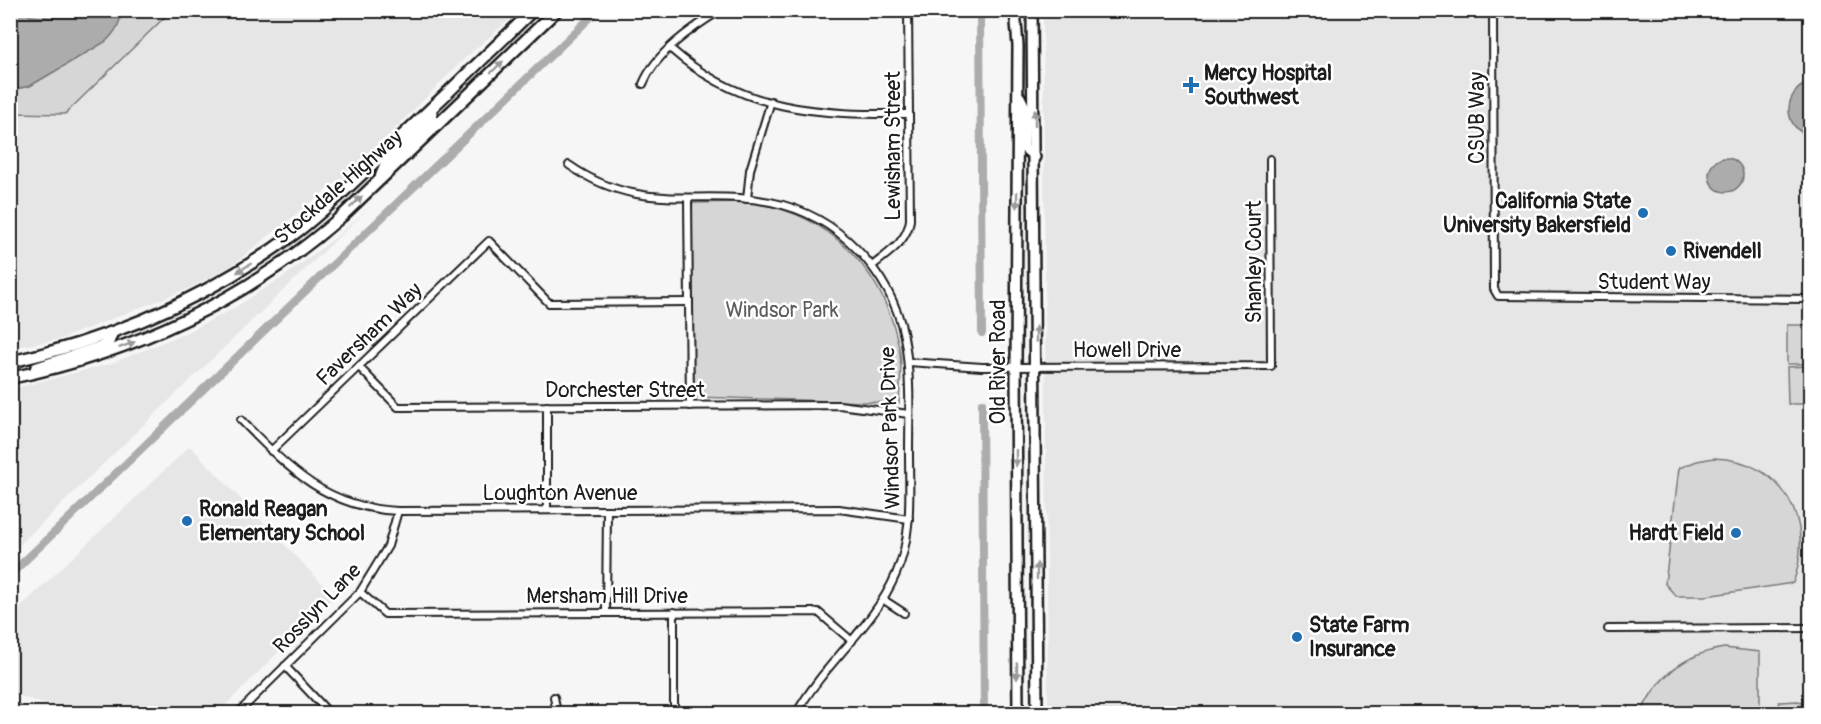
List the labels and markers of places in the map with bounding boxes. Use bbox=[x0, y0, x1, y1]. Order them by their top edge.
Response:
place label: Mercy Hospital Southwest bbox=[1204, 60, 1332, 111]
marker: Mercy Hospital Southwest bbox=[1182, 76, 1200, 94]
place label: California State University Bakersfield bbox=[1443, 188, 1632, 239]
marker: California State University Bakersfield bbox=[1636, 206, 1650, 220]
place label: Rivendell bbox=[1683, 238, 1762, 265]
marker: Rivendell bbox=[1664, 244, 1678, 258]
place label: Ronald Reagan Elementary School bbox=[199, 496, 365, 547]
marker: Ronald Reagan Elementary School bbox=[180, 514, 194, 528]
place label: Hardt Field bbox=[1629, 520, 1724, 547]
marker: Hardt Field bbox=[1729, 526, 1743, 540]
place label: State Farm Insurance bbox=[1309, 612, 1410, 663]
marker: State Farm Insurance bbox=[1290, 630, 1304, 644]

